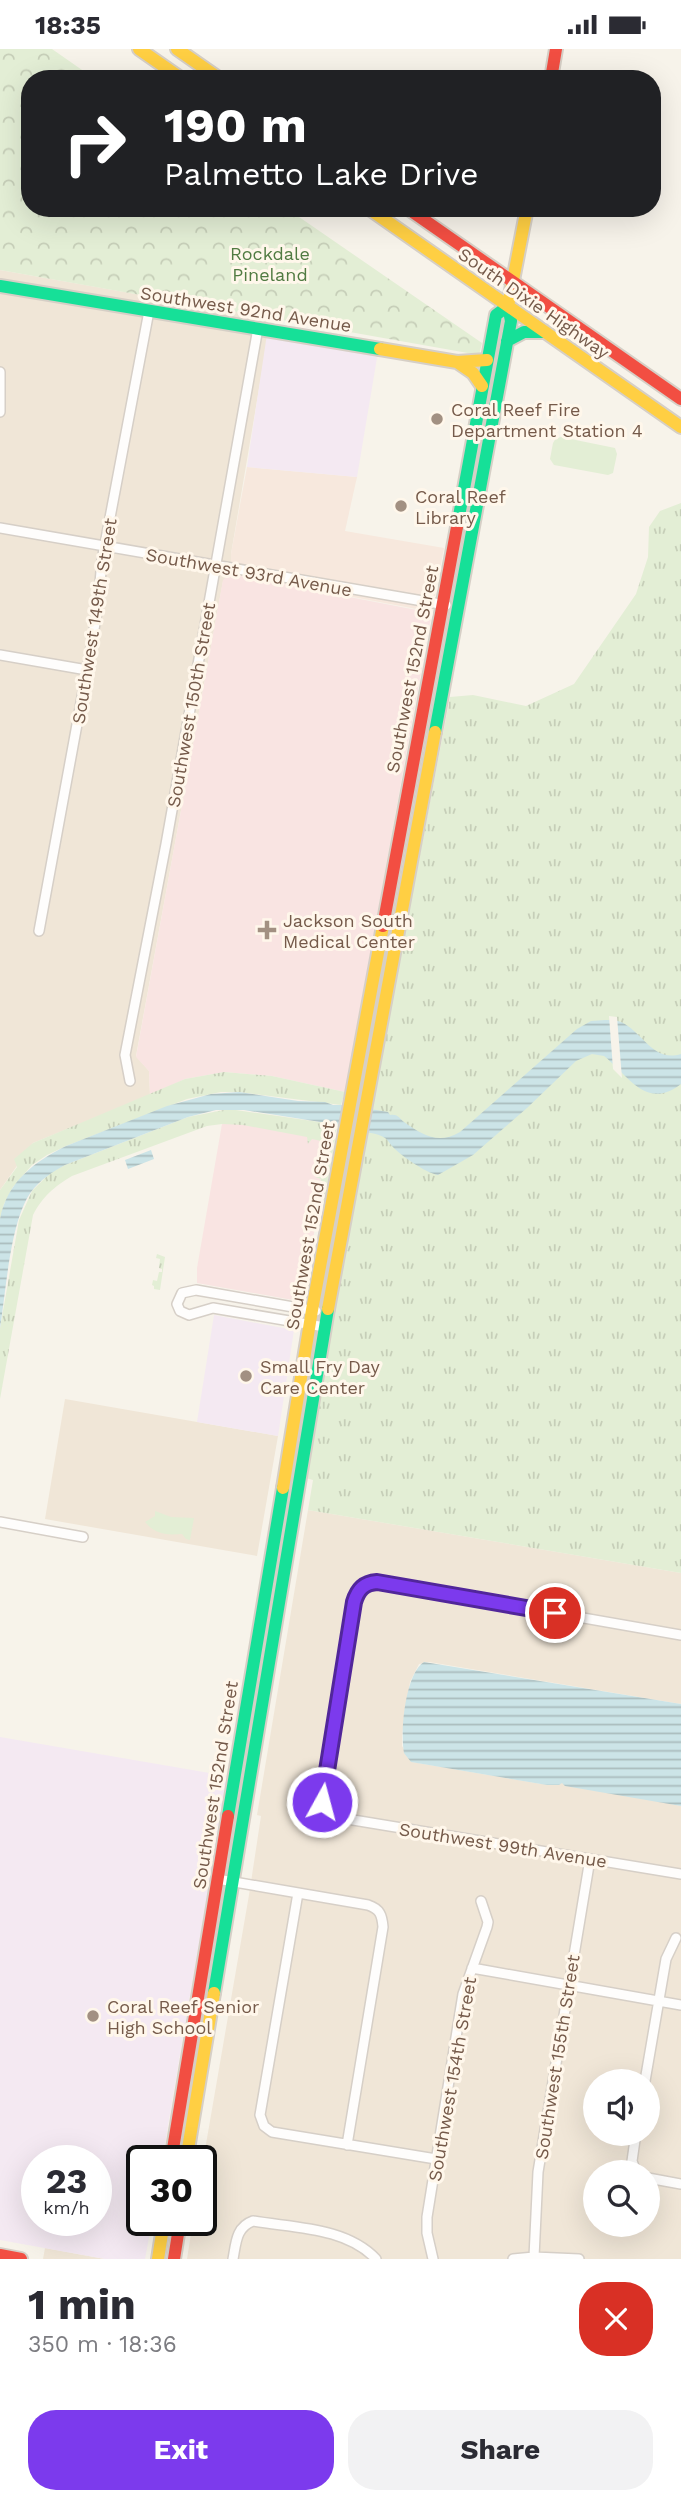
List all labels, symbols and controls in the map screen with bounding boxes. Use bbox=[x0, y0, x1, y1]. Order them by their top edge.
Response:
text: 18:35 bbox=[35, 10, 101, 40]
text: 190 m bbox=[164, 96, 307, 154]
icon: right bbox=[49, 98, 140, 189]
text: Palmetto Lake Drive bbox=[164, 155, 479, 193]
park label: Rockdale Pineland bbox=[230, 243, 310, 285]
street label: South Dixie Highway bbox=[455, 243, 614, 363]
street label: Southwest 92nd Avenue bbox=[139, 282, 353, 336]
place label: Coral Reef Fire Department Station 4 bbox=[451, 399, 643, 441]
marker: Coral Reef Fire Department Station 4 bbox=[429, 411, 445, 427]
place label: Coral Reef Library bbox=[415, 486, 506, 528]
marker: Coral Reef Library bbox=[393, 498, 409, 514]
street label: Southwest 149th Street bbox=[67, 516, 121, 725]
street label: Southwest 93rd Avenue bbox=[144, 544, 354, 600]
street label: Southwest 152nd Street bbox=[382, 563, 442, 774]
street label: Southwest 150th Street bbox=[163, 600, 219, 809]
place label: Jackson South Medical Center bbox=[283, 910, 415, 952]
marker: Jackson South Medical Center bbox=[257, 920, 277, 940]
street label: Southwest 152nd Street bbox=[281, 1120, 339, 1332]
place label: Small Fry Day Care Center bbox=[260, 1356, 381, 1398]
marker: Small Fry Day Care Center bbox=[238, 1368, 254, 1384]
pin bbox=[525, 1583, 585, 1643]
icon: arrive bbox=[536, 1594, 574, 1632]
street label: Southwest 152nd Street bbox=[188, 1679, 242, 1891]
position arrow bbox=[285, 1765, 359, 1839]
street label: Southwest 99th Avenue bbox=[398, 1818, 608, 1872]
street label: Southwest 155th Street bbox=[530, 1953, 584, 2161]
street label: Southwest 154th Street bbox=[424, 1975, 480, 2183]
place label: Coral Reef Senior High School bbox=[107, 1996, 259, 2038]
marker: Coral Reef Senior High School bbox=[85, 2008, 101, 2024]
map controls bbox=[583, 2069, 660, 2237]
button: sound bbox=[583, 2069, 660, 2146]
speed limit sign: 30 bbox=[126, 2145, 217, 2236]
text: 23 bbox=[46, 2160, 87, 2202]
button: search bbox=[583, 2160, 660, 2237]
text: km/h bbox=[43, 2197, 90, 2218]
text: 1 min bbox=[28, 2280, 136, 2329]
button: close bbox=[579, 2282, 653, 2356]
text: 350 m · 18:36 bbox=[28, 2331, 177, 2358]
button: Exit bbox=[28, 2410, 334, 2490]
button: Share bbox=[348, 2410, 653, 2490]

